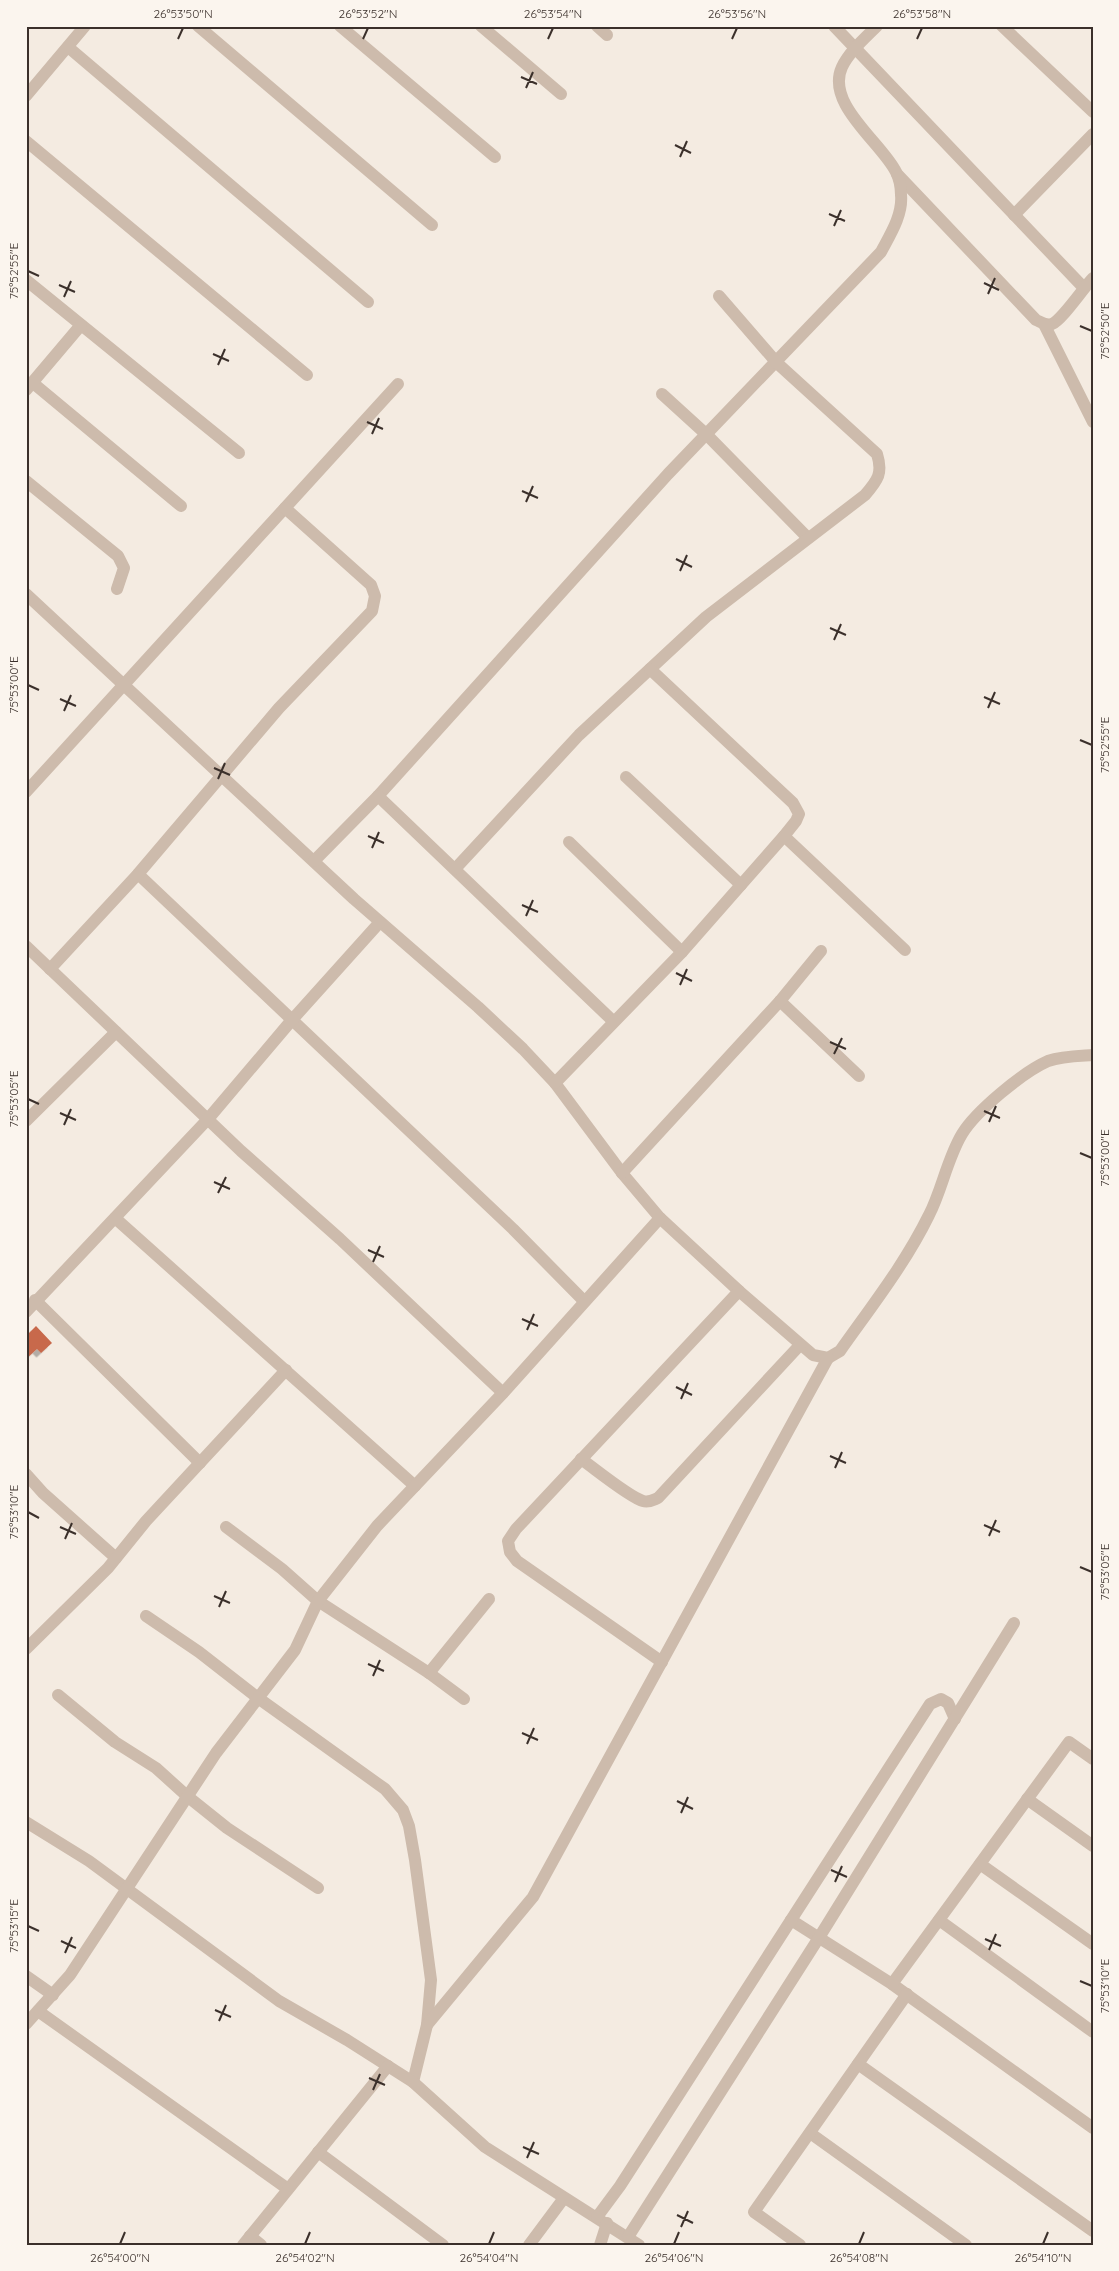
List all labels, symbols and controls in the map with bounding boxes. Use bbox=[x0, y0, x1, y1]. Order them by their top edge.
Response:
text: 26°53'50"N bbox=[153, 6, 213, 21]
text: 26°53'52"N bbox=[339, 6, 397, 21]
text: 26°53'54"N bbox=[524, 6, 582, 21]
text: 26°53'56"N bbox=[708, 6, 766, 21]
text: 26°53'58"N bbox=[893, 6, 951, 21]
text: 75°52'55"E bbox=[6, 242, 21, 299]
text: 75°52'50"E bbox=[1097, 302, 1112, 360]
text: 75°53'00"E bbox=[6, 656, 21, 714]
text: 75°52'55"E bbox=[1097, 716, 1112, 773]
text: 75°53'05"E bbox=[6, 1070, 21, 1127]
text: 75°53'00"E bbox=[1097, 1129, 1112, 1187]
text: 75°53'10"E bbox=[6, 1484, 21, 1539]
text: 75°53'05"E bbox=[1097, 1543, 1112, 1600]
text: 75°53'15"E bbox=[6, 1899, 21, 1953]
text: 75°53'10"E bbox=[1097, 1958, 1112, 2013]
text: 26°54'00"N bbox=[90, 2250, 150, 2265]
text: 26°54'02"N bbox=[275, 2250, 335, 2265]
text: 26°54'04"N bbox=[459, 2250, 519, 2265]
text: 26°54'06"N bbox=[644, 2250, 704, 2265]
text: 26°54'08"N bbox=[829, 2250, 889, 2265]
text: 26°54'10"N bbox=[1014, 2250, 1072, 2265]

